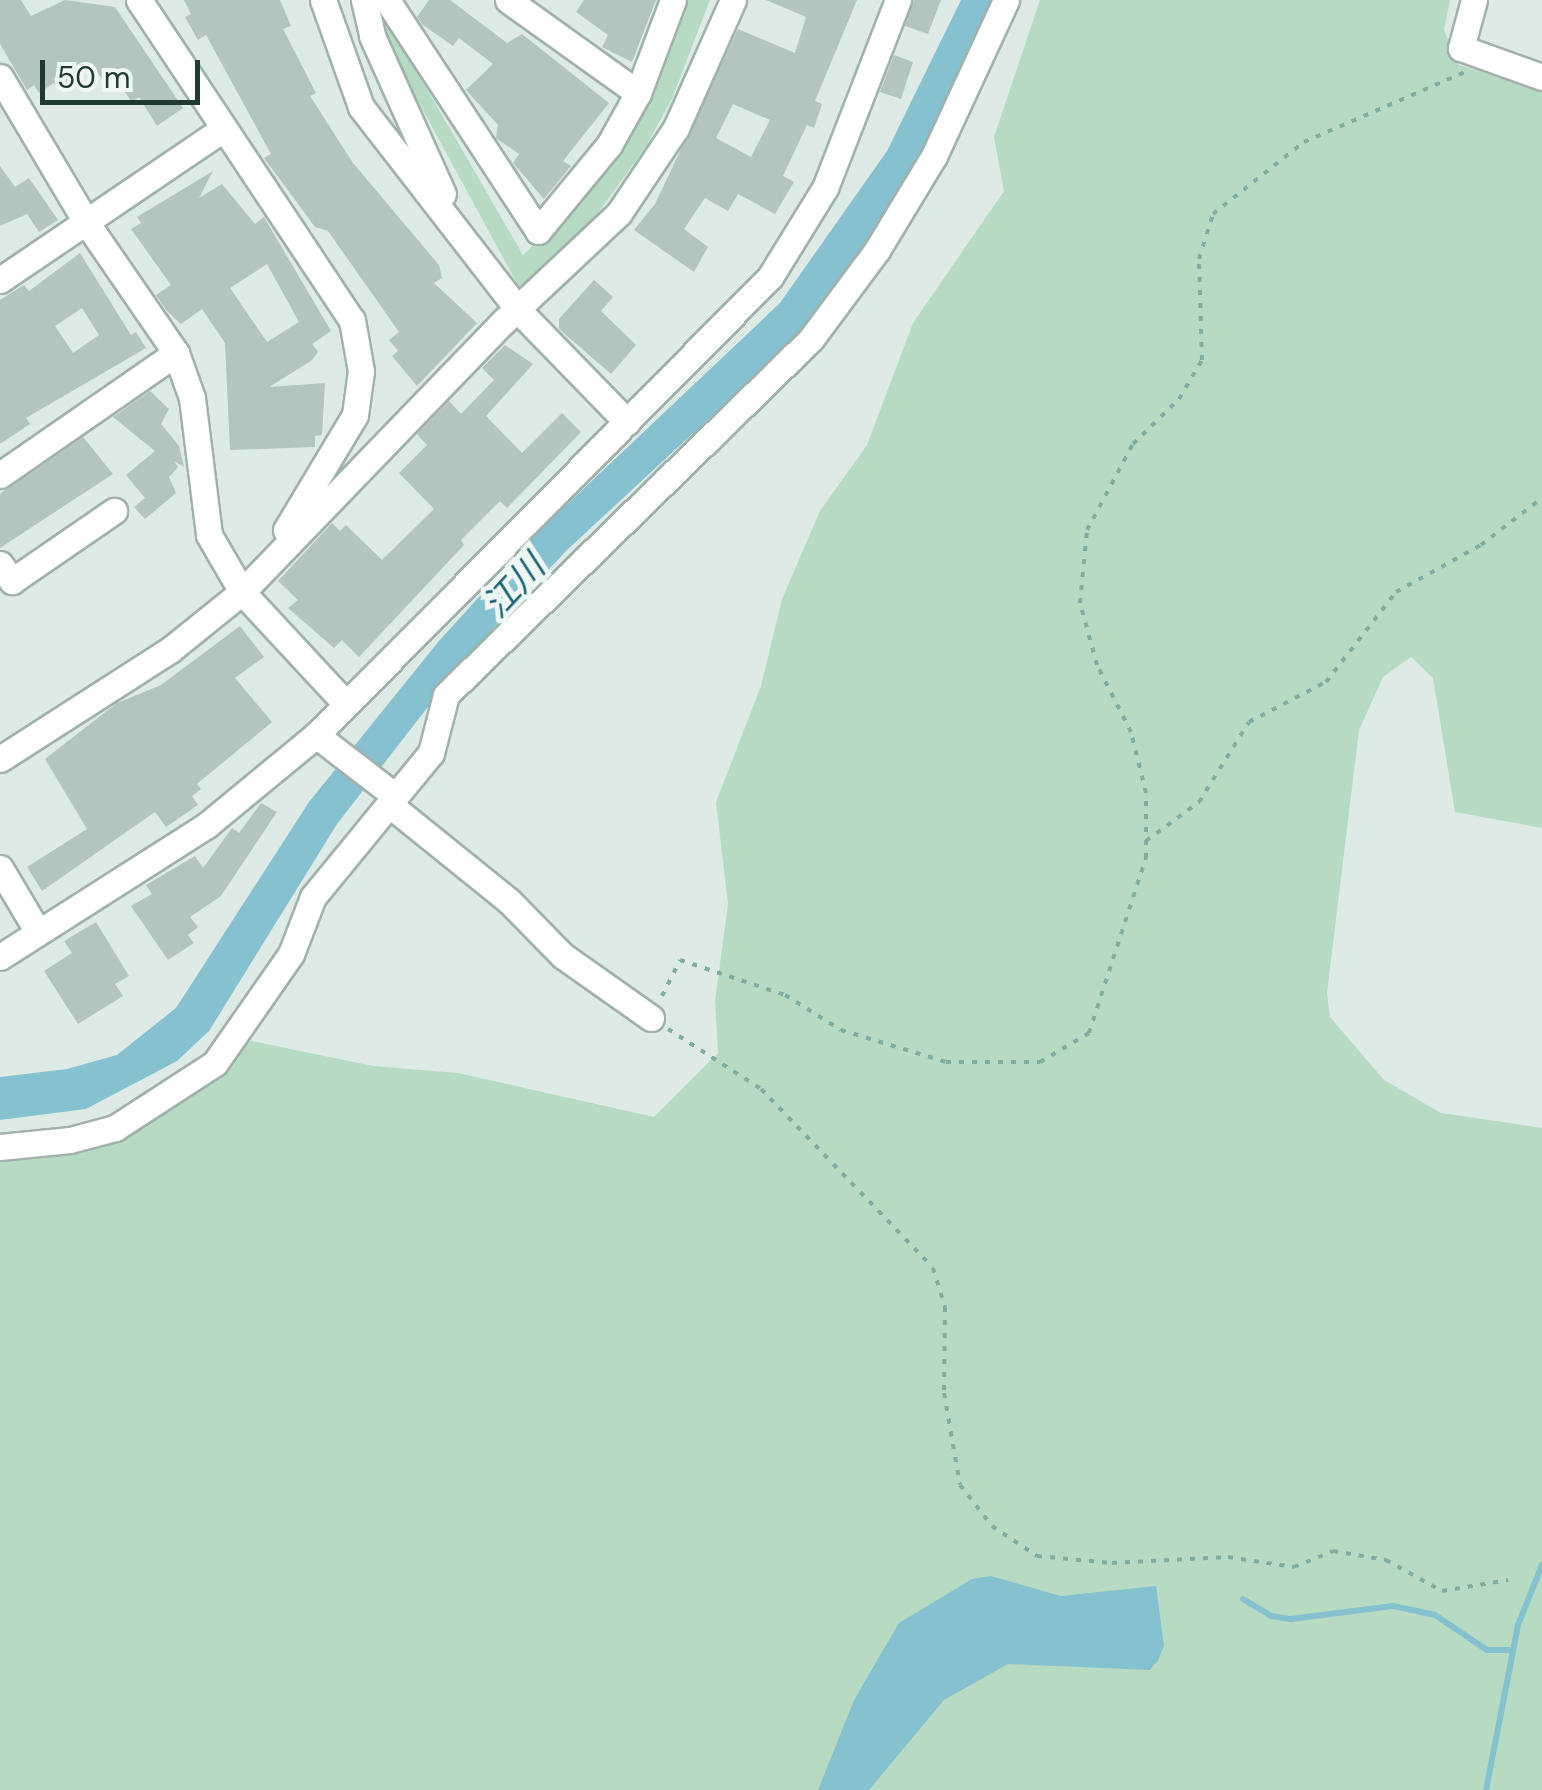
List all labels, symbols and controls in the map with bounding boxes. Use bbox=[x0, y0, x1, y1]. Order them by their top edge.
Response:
scale bar bbox=[45, 40, 205, 102]
text: 50 m bbox=[57, 58, 131, 97]
water label: 江川 bbox=[475, 546, 553, 626]

